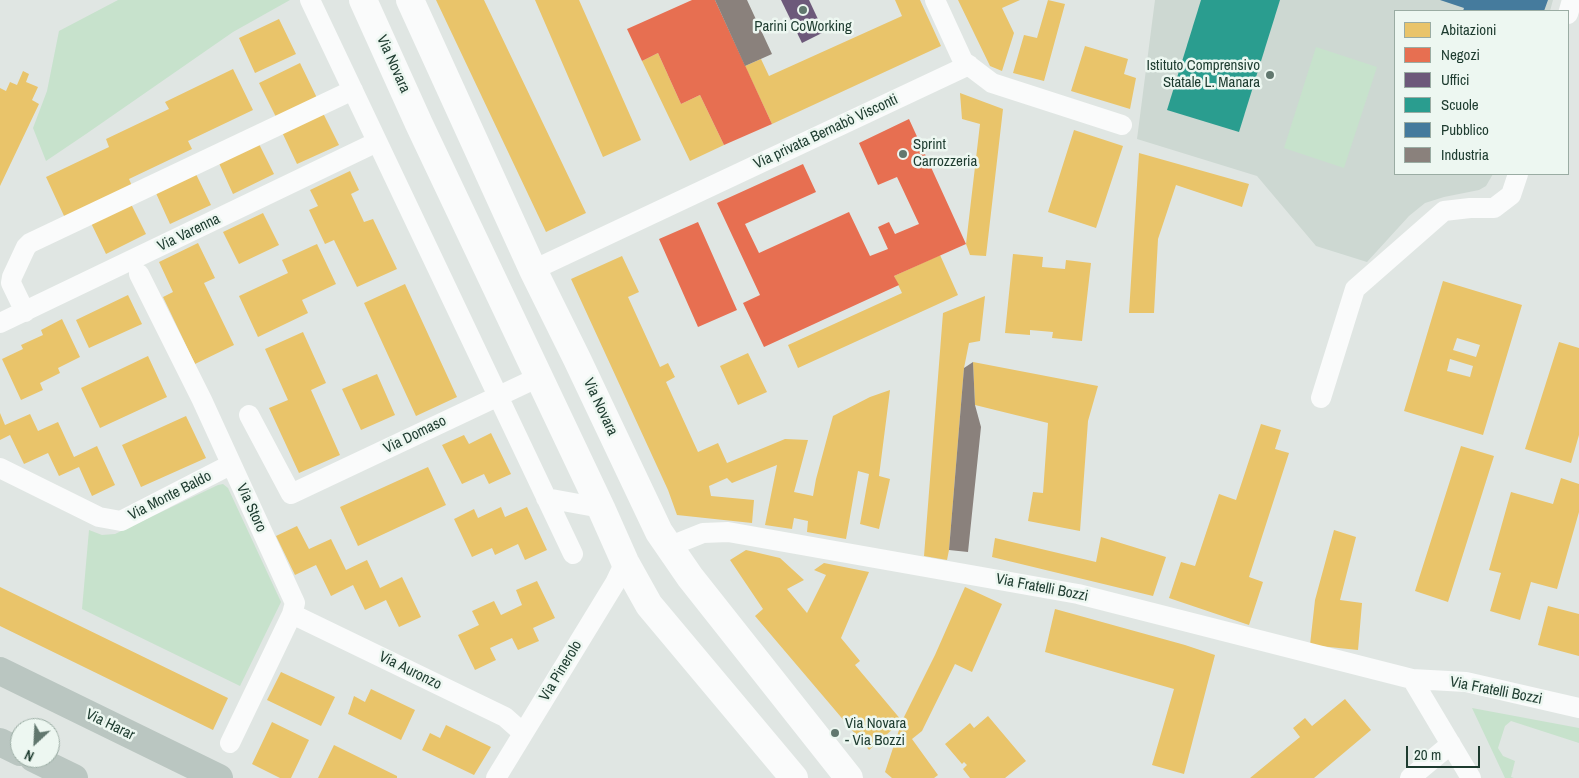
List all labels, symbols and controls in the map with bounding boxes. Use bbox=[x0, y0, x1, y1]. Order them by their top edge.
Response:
marker: Parini CoWorking bbox=[797, 4, 809, 16]
legend bbox=[1394, 10, 1569, 175]
place label: Parini CoWorking bbox=[754, 18, 852, 36]
text: Abitazioni bbox=[1441, 19, 1496, 40]
street label: Via Novara bbox=[372, 32, 414, 96]
text: Negozi bbox=[1441, 44, 1480, 65]
place label: Istituto Comprensivo Statale L. Manara bbox=[1147, 57, 1260, 92]
marker: Istituto Comprensivo Statale L. Manara bbox=[1264, 69, 1276, 81]
text: Uffici bbox=[1441, 69, 1470, 90]
street label: Via privata Bernabò Visconti bbox=[751, 91, 901, 173]
text: Scuole bbox=[1441, 94, 1479, 115]
text: Pubblico bbox=[1441, 119, 1489, 140]
place label: Sprint Carrozzeria bbox=[913, 136, 977, 171]
text: Industria bbox=[1441, 144, 1489, 165]
marker: Sprint Carrozzeria bbox=[897, 148, 909, 160]
street label: Via Varenna bbox=[155, 210, 223, 256]
street label: Via Novara bbox=[579, 375, 621, 439]
street label: Via Domaso bbox=[381, 412, 449, 458]
street label: Via Monte Baldo bbox=[125, 467, 215, 525]
street label: Via Storo bbox=[232, 481, 270, 535]
street label: Via Fratelli Bozzi bbox=[994, 570, 1090, 606]
street label: Via Pinerolo bbox=[536, 637, 586, 705]
street label: Via Auronzo bbox=[376, 648, 444, 694]
street label: Via Fratelli Bozzi bbox=[1448, 673, 1544, 709]
street label: Via Harar bbox=[82, 705, 138, 745]
place label: Via Novara - Via Bozzi bbox=[845, 715, 906, 750]
north arrow bbox=[10, 718, 60, 768]
marker: Via Novara - Via Bozzi bbox=[829, 727, 841, 739]
scale bar bbox=[1409, 736, 1483, 768]
text: 20 m bbox=[1414, 744, 1441, 765]
text: N bbox=[22, 746, 37, 766]

